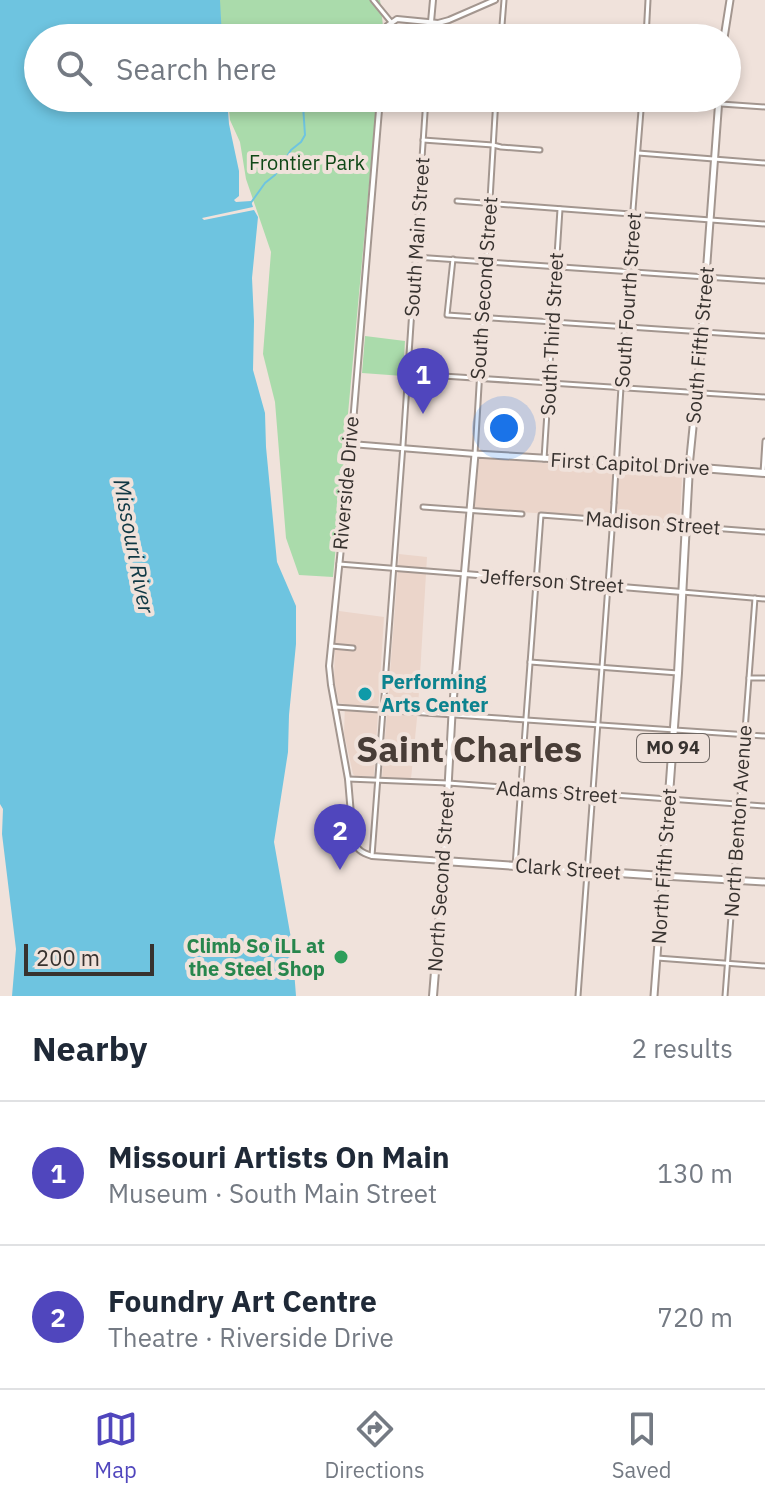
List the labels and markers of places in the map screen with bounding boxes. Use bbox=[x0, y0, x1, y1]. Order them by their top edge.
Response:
pin: 1 bbox=[397, 348, 449, 414]
place label: Performing Arts Center bbox=[381, 668, 488, 718]
marker: Performing Arts Center bbox=[356, 685, 374, 703]
pin: 2 bbox=[314, 804, 366, 870]
place label: Climb So iLL at the Steel Shop bbox=[186, 932, 325, 982]
marker: Climb So iLL at the Steel Shop bbox=[332, 948, 350, 966]

